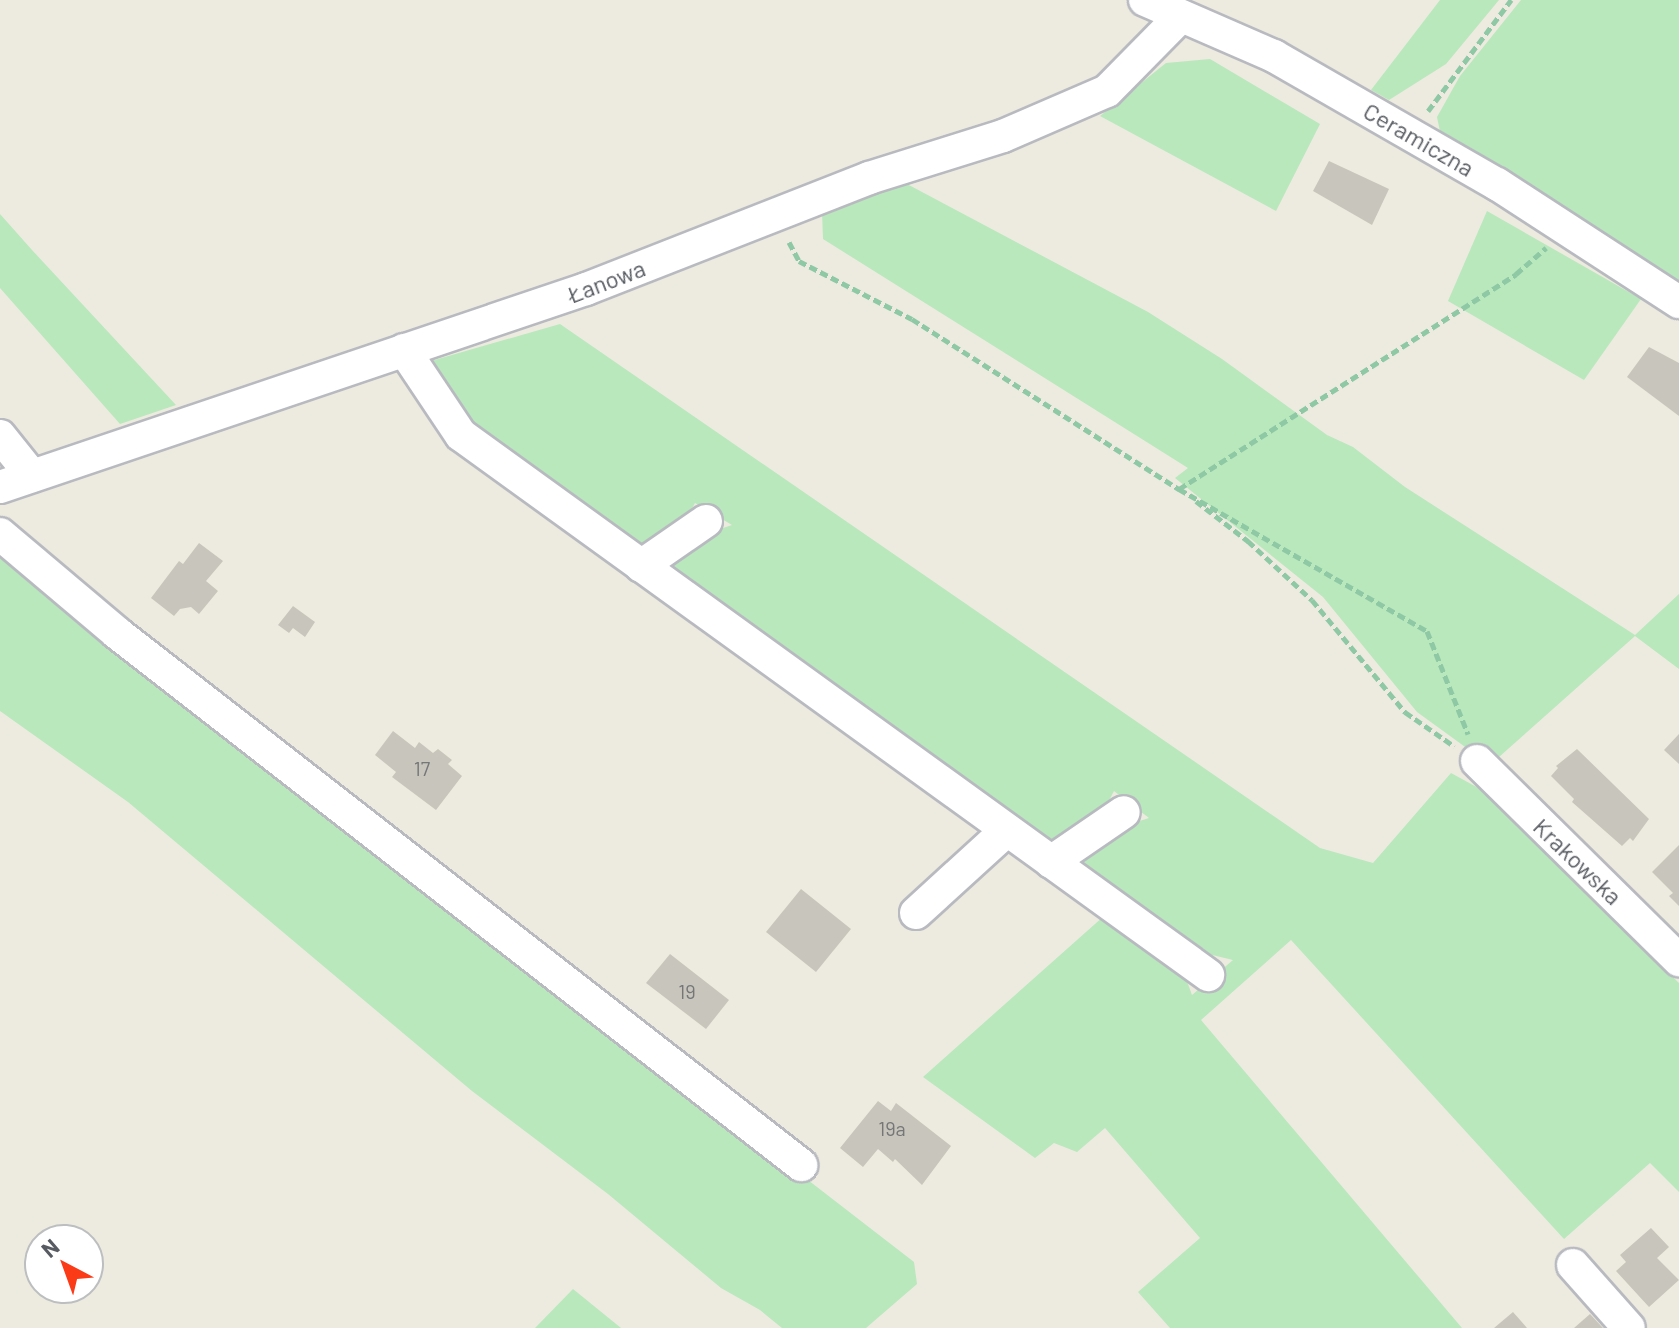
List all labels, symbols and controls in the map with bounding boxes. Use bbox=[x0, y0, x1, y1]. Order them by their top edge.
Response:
street label: Ceramiczna bbox=[1359, 96, 1479, 182]
street label: Łanowa bbox=[563, 253, 649, 309]
house number: 17 bbox=[414, 756, 430, 780]
street label: Krakowska bbox=[1528, 812, 1628, 910]
house number: 19 bbox=[678, 979, 696, 1003]
house number: 19a bbox=[878, 1116, 906, 1140]
north arrow bbox=[24, 1224, 104, 1304]
text: N bbox=[36, 1233, 64, 1262]

